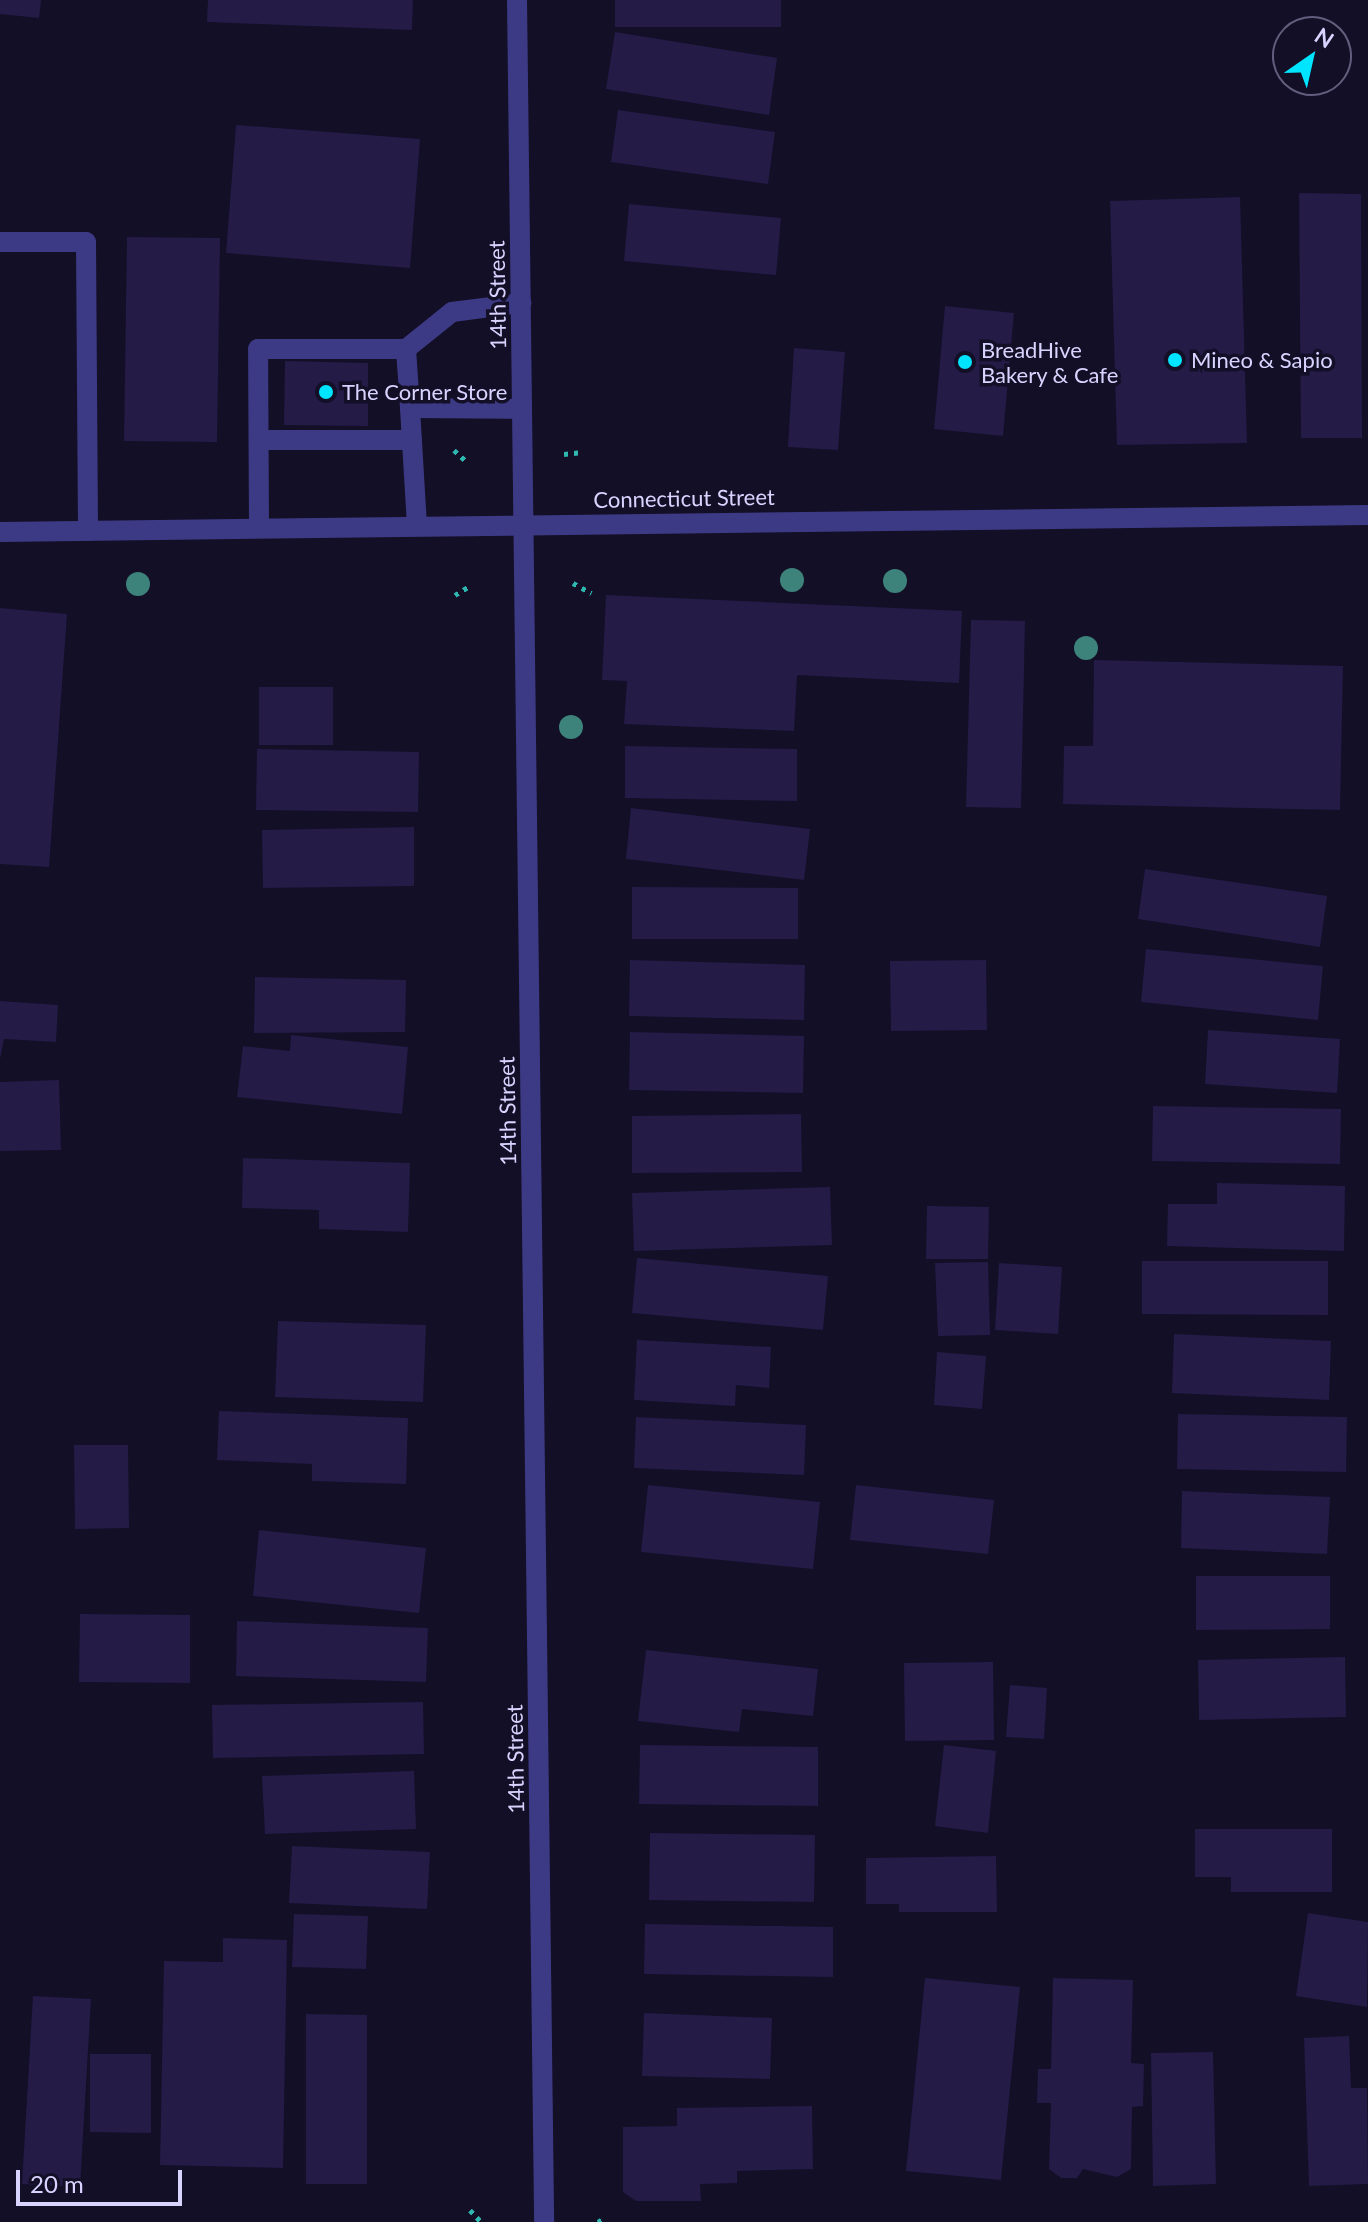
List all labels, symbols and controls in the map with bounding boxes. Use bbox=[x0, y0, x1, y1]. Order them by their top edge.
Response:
north arrow bbox=[1272, 16, 1352, 96]
text: N bbox=[1310, 21, 1339, 53]
street label: 14th Street bbox=[483, 240, 511, 350]
place label: BreadHive Bakery & Cafe bbox=[981, 336, 1119, 388]
place label: Mineo & Sapio bbox=[1191, 347, 1333, 373]
marker: Mineo & Sapio bbox=[1166, 351, 1184, 369]
marker: BreadHive Bakery & Cafe bbox=[956, 353, 974, 371]
place label: The Corner Store bbox=[342, 379, 508, 405]
marker: The Corner Store bbox=[317, 383, 335, 401]
street label: Connecticut Street bbox=[593, 483, 775, 513]
street label: 14th Street bbox=[493, 1056, 521, 1166]
street label: 14th Street bbox=[501, 1704, 529, 1814]
scale bar bbox=[20, 2154, 186, 2204]
text: 20 m bbox=[30, 2169, 84, 2198]

